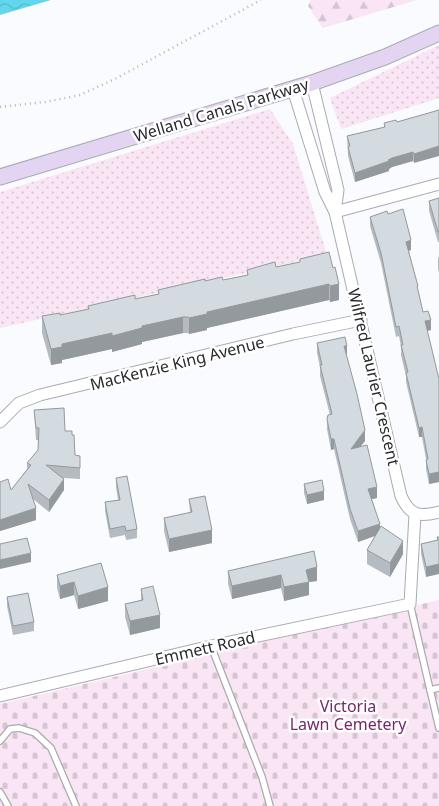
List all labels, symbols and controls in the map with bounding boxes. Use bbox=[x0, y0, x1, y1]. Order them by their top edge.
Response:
street label: Welland Canals Parkway bbox=[131, 73, 312, 147]
street label: Wilfred Laurier Crescent bbox=[343, 286, 405, 468]
street label: MacKenzie King Avenue bbox=[88, 331, 266, 395]
street label: Emmett Road bbox=[153, 626, 257, 670]
park label: Victoria Lawn Cemetery bbox=[290, 695, 407, 735]

